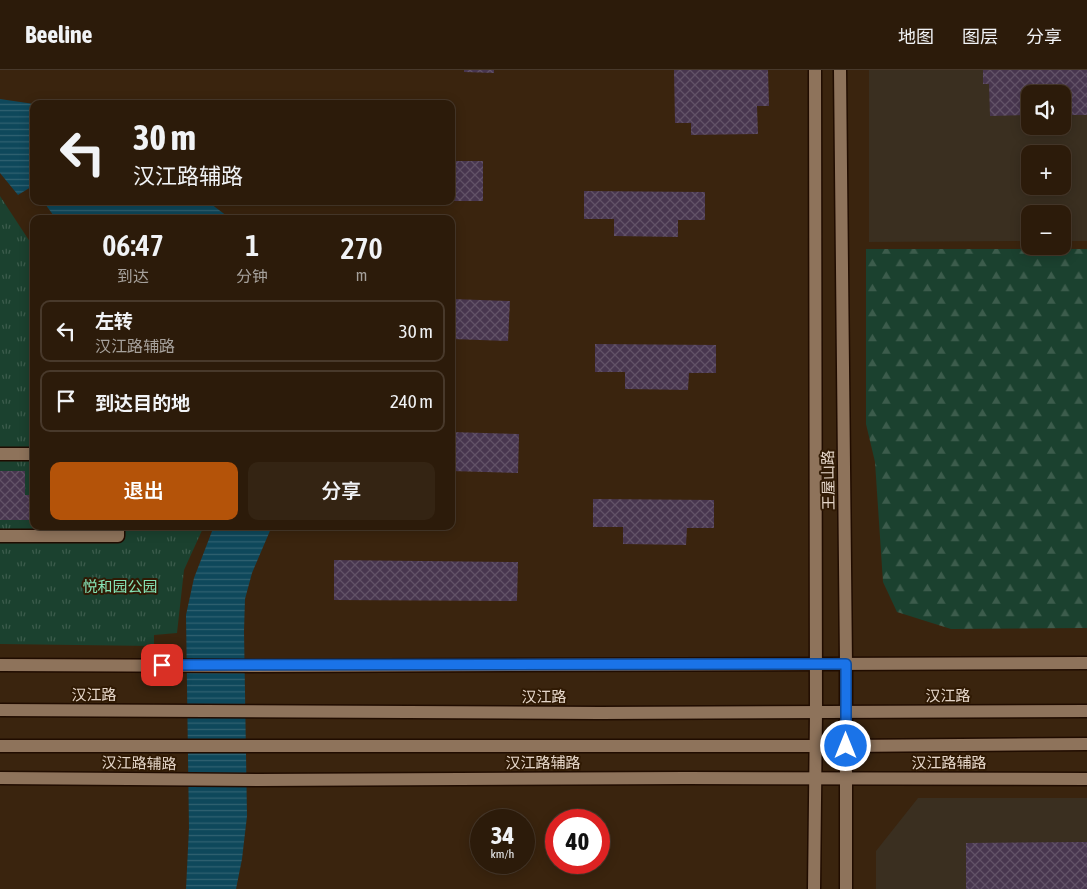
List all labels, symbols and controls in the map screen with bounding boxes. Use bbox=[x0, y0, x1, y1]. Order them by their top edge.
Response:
text: Beeline bbox=[25, 21, 92, 48]
text: 地图 bbox=[898, 26, 934, 47]
text: 图层 bbox=[962, 26, 998, 47]
text: 分享 bbox=[1026, 26, 1062, 47]
map controls bbox=[1021, 85, 1071, 255]
button: sound bbox=[1021, 85, 1071, 135]
text: 30 m bbox=[133, 117, 196, 157]
icon: left bbox=[50, 120, 115, 185]
button: + bbox=[1021, 145, 1071, 195]
text: 汉江路辅路 bbox=[133, 163, 243, 189]
button: − bbox=[1021, 205, 1071, 255]
text: 06:47 bbox=[102, 228, 164, 262]
text: 1 bbox=[245, 228, 259, 262]
text: 270 bbox=[340, 231, 383, 265]
text: m bbox=[356, 266, 367, 284]
text: 到达 bbox=[117, 267, 149, 285]
text: 分钟 bbox=[236, 267, 268, 285]
text: 左转 bbox=[95, 310, 133, 332]
icon: left bbox=[52, 317, 80, 345]
text: 30 m bbox=[399, 320, 433, 342]
text: 汉江路辅路 bbox=[95, 337, 175, 355]
icon: arrive bbox=[52, 387, 80, 415]
text: 240 m bbox=[390, 390, 433, 412]
text: 到达目的地 bbox=[95, 392, 190, 414]
street label: 王屋山路 bbox=[819, 450, 837, 510]
button: 退出 bbox=[50, 462, 238, 520]
button: 分享 bbox=[248, 462, 435, 520]
park label: 悦和园公园 bbox=[82, 578, 158, 595]
pin bbox=[141, 644, 183, 686]
icon: arrive bbox=[148, 651, 176, 679]
street label: 汉江路 bbox=[71, 686, 117, 703]
street label: 汉江路 bbox=[925, 687, 971, 704]
street label: 汉江路 bbox=[521, 688, 567, 705]
position arrow bbox=[819, 719, 871, 771]
street label: 汉江路辅路 bbox=[101, 754, 177, 772]
street label: 汉江路辅路 bbox=[505, 754, 581, 771]
street label: 汉江路辅路 bbox=[911, 754, 987, 771]
speed limit sign: 40 bbox=[545, 809, 610, 874]
text: 34 bbox=[491, 821, 514, 849]
text: km/h bbox=[491, 847, 514, 861]

